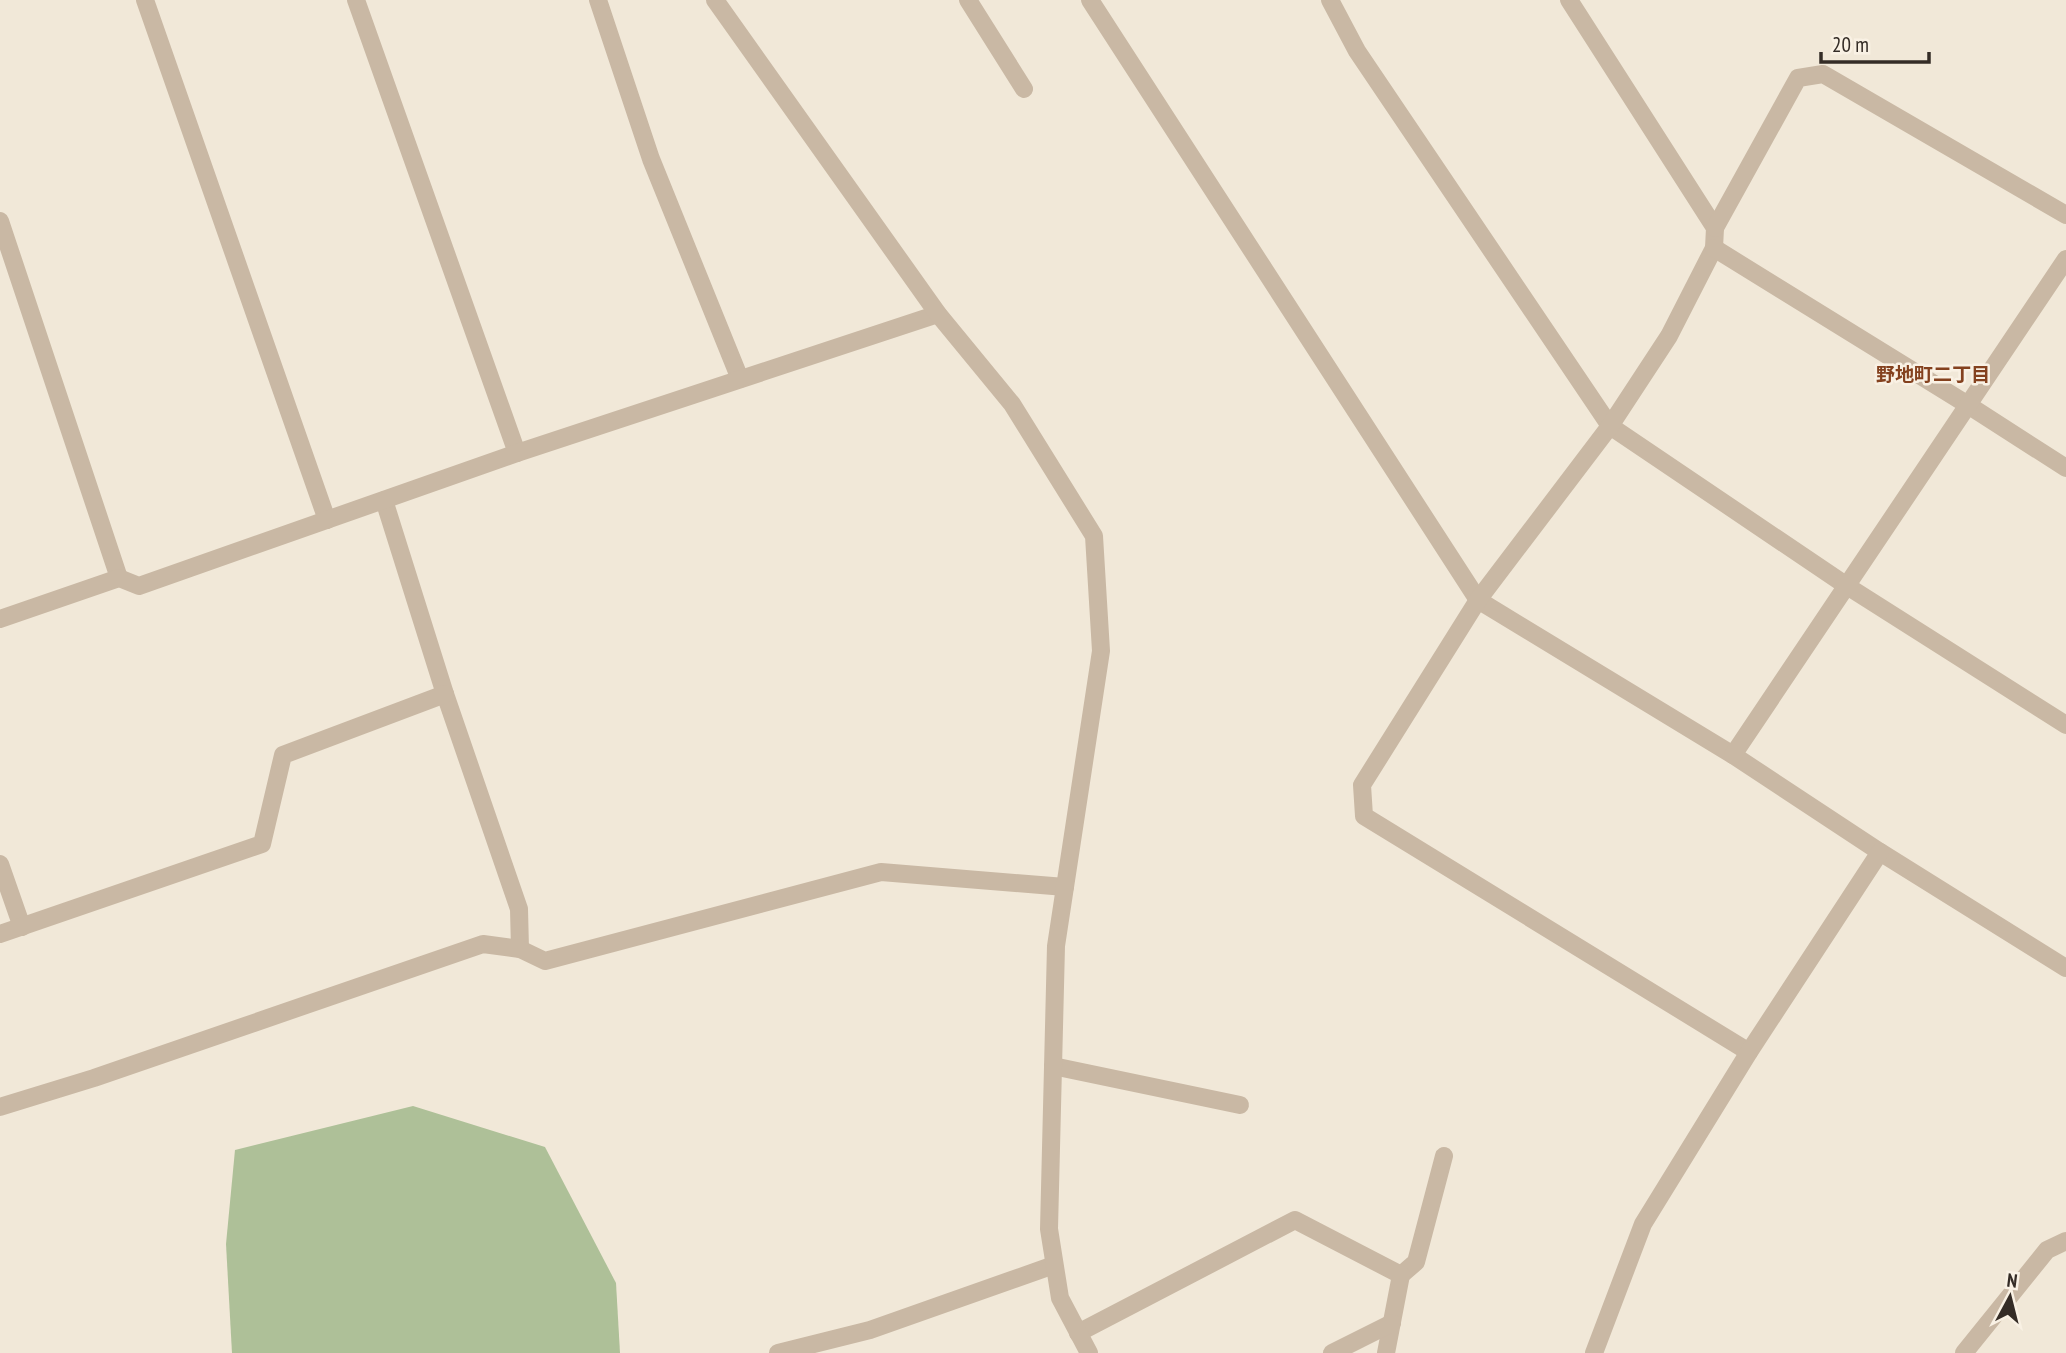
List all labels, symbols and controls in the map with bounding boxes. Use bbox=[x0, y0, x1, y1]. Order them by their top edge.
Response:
scale bar bbox=[1821, 21, 1930, 65]
text: 20 m bbox=[1832, 31, 1869, 58]
district label: 野地町二丁目 bbox=[1876, 362, 1990, 386]
north arrow bbox=[1975, 1262, 2045, 1332]
text: N bbox=[2006, 1268, 2019, 1293]

